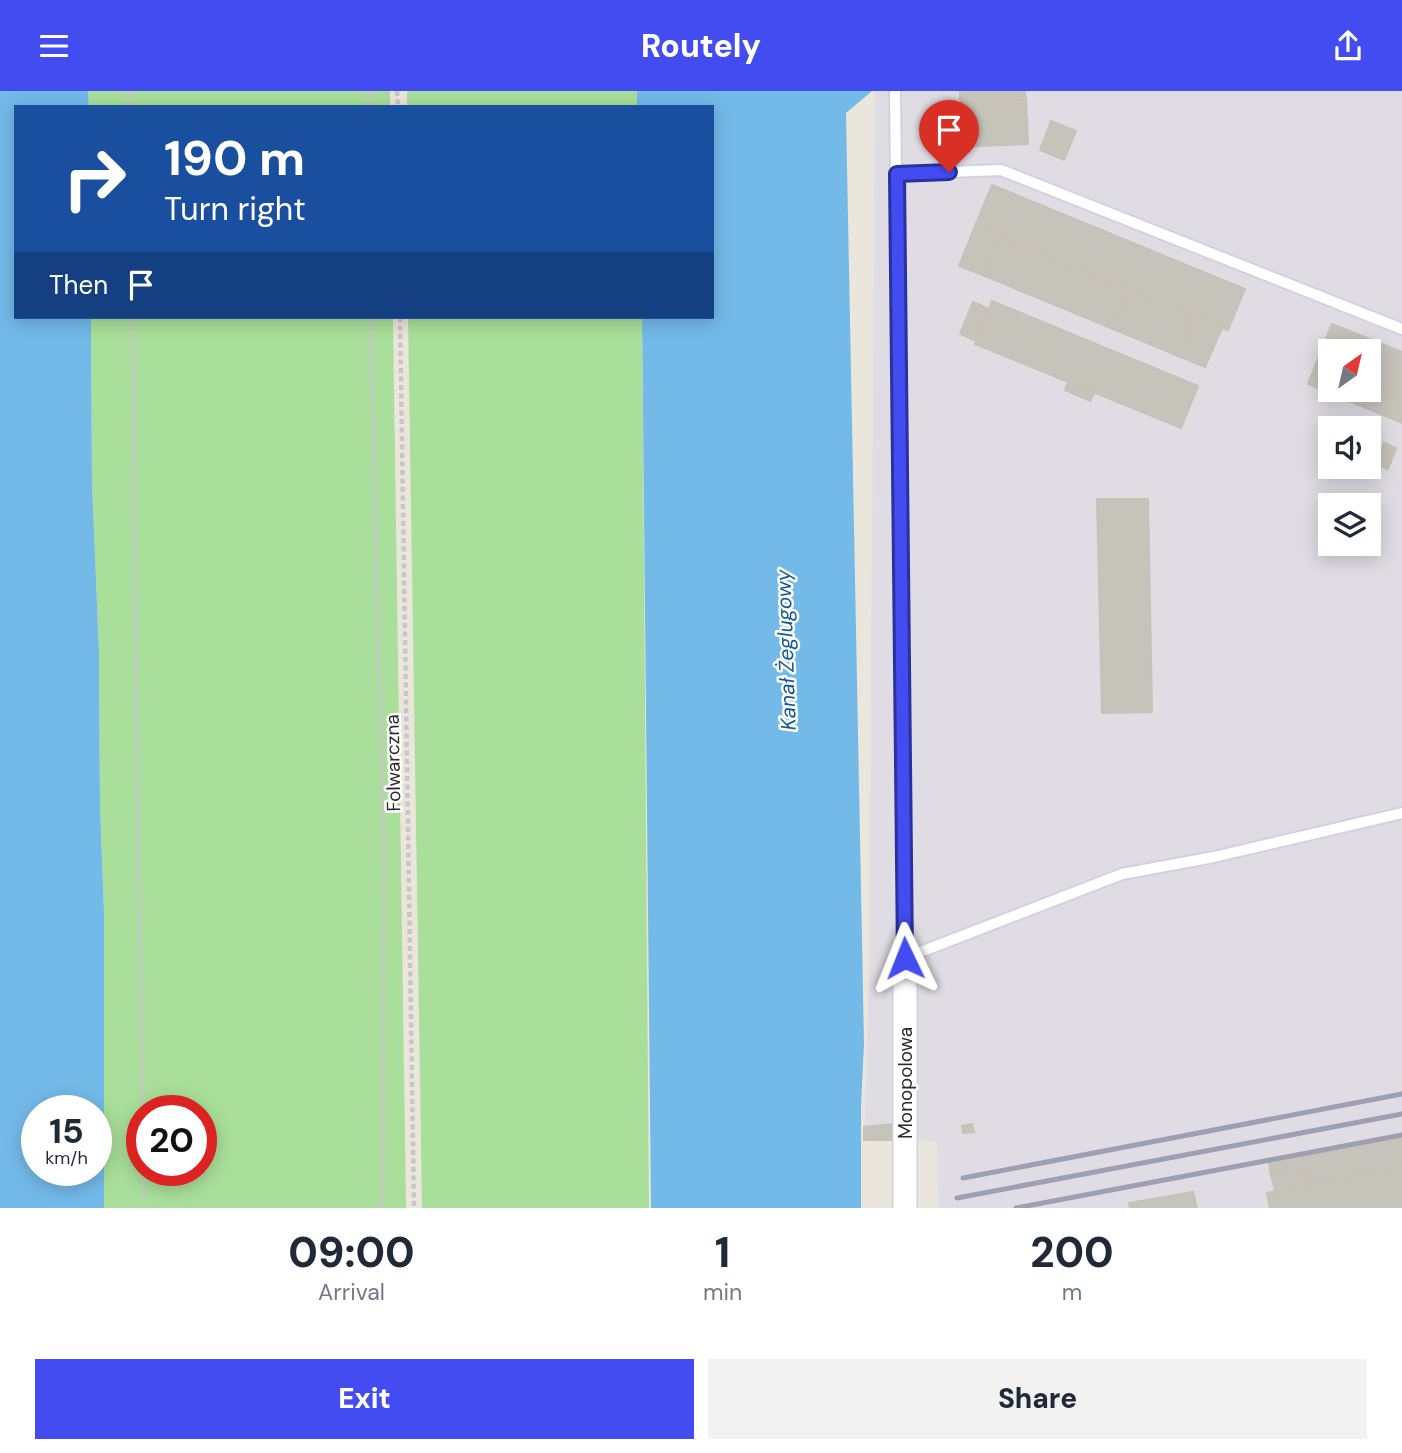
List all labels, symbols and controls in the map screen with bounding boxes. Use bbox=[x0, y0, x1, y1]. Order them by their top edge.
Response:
text: Routely bbox=[641, 25, 761, 67]
icon: menu bbox=[35, 27, 73, 65]
icon: share bbox=[1329, 27, 1367, 65]
pin bbox=[919, 100, 979, 172]
icon: arrive bbox=[930, 111, 968, 149]
text: 190 m bbox=[164, 126, 305, 190]
icon: right bbox=[49, 133, 140, 224]
text: Turn right bbox=[164, 188, 306, 230]
icon: arrive bbox=[122, 266, 160, 304]
text: Then bbox=[49, 268, 108, 302]
north arrow bbox=[1318, 339, 1381, 403]
map controls bbox=[1318, 339, 1381, 556]
button: sound bbox=[1318, 416, 1381, 479]
button: layers bbox=[1318, 493, 1381, 556]
water label: Kanał Żeglugowy bbox=[769, 568, 803, 731]
street label: Folwarczna bbox=[380, 714, 406, 812]
position arrow bbox=[868, 921, 942, 995]
street label: Monopolowa bbox=[893, 1027, 918, 1139]
speed limit sign: 20 bbox=[126, 1095, 217, 1186]
text: 15 bbox=[49, 1108, 84, 1154]
text: km/h bbox=[45, 1146, 88, 1170]
text: 09:00 bbox=[288, 1225, 415, 1280]
text: 1 bbox=[715, 1225, 730, 1280]
text: 200 bbox=[1030, 1225, 1114, 1280]
text: Arrival bbox=[318, 1277, 385, 1307]
text: min bbox=[703, 1277, 742, 1307]
text: m bbox=[1062, 1277, 1082, 1307]
button: Exit bbox=[35, 1359, 694, 1439]
button: Share bbox=[708, 1359, 1367, 1439]

